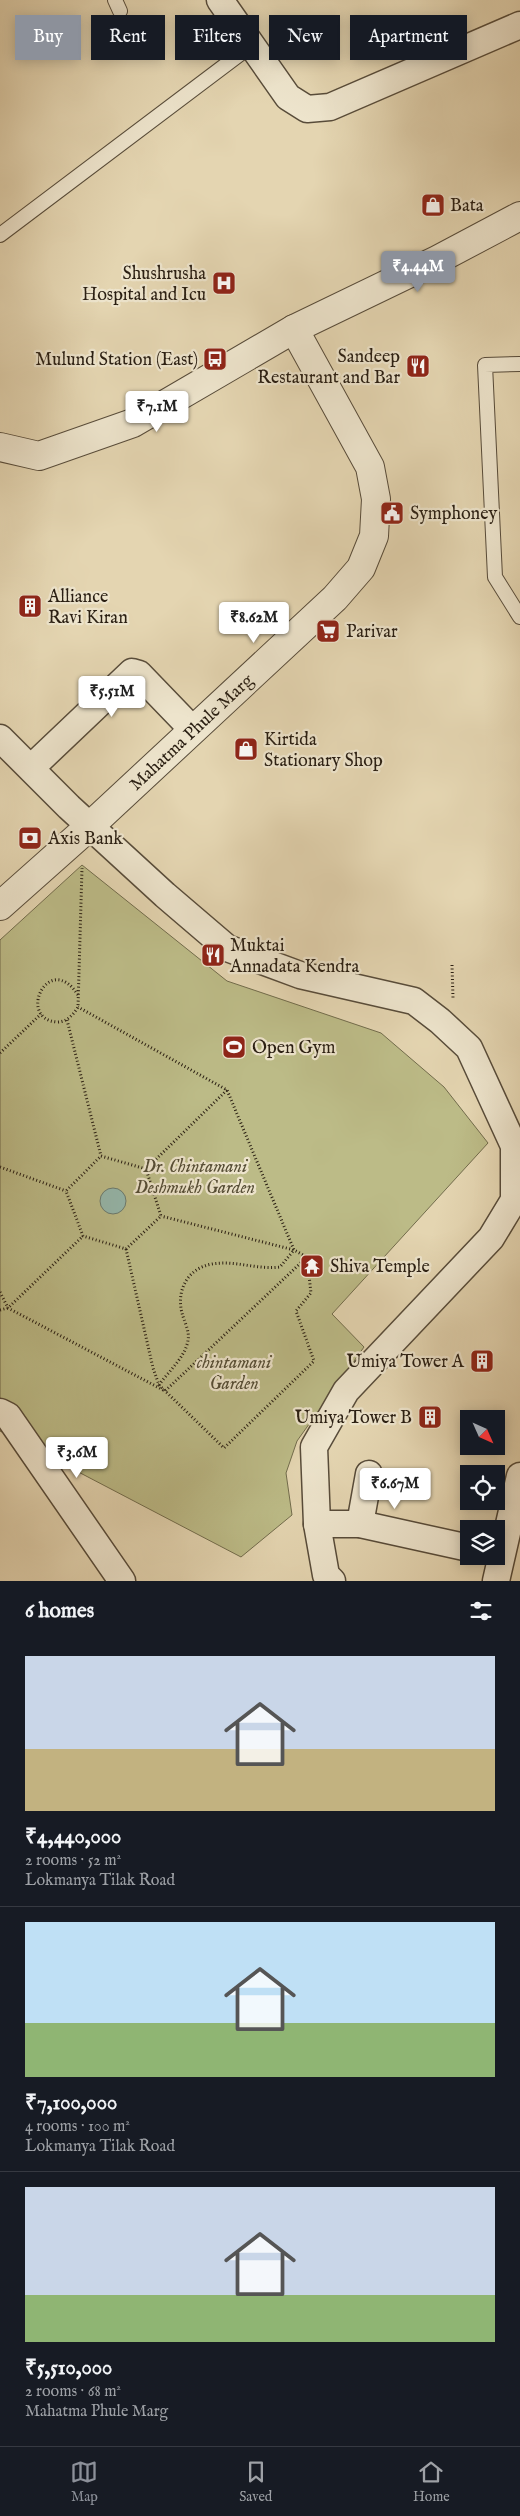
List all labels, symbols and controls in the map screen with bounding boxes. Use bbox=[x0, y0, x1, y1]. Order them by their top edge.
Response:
chip: Buy bbox=[15, 15, 81, 60]
chip: Rent bbox=[91, 15, 165, 60]
chip: Filters bbox=[175, 15, 259, 60]
chip: New bbox=[269, 15, 340, 60]
chip: Apartment bbox=[350, 15, 467, 60]
shop icon: Bata bbox=[420, 192, 446, 218]
place label: Bata bbox=[450, 195, 484, 218]
pin: ₹4.44M bbox=[377, 250, 459, 293]
text: ₹4.44M bbox=[392, 257, 444, 277]
place label: Shushrusha Hospital and Icu bbox=[82, 263, 206, 307]
hospital icon: Shushrusha Hospital and Icu bbox=[211, 270, 237, 296]
bus stop icon: Mulund Station (East) bbox=[202, 346, 228, 372]
place label: Sandeep Restaurant and Bar bbox=[257, 346, 400, 390]
place label: Mulund Station (East) bbox=[35, 349, 198, 372]
restaurant icon: Sandeep Restaurant and Bar bbox=[405, 353, 431, 379]
pin: ₹7.1M bbox=[122, 390, 192, 433]
text: ₹7.1M bbox=[136, 397, 178, 417]
public building icon: Symphoney bbox=[379, 500, 405, 526]
place label: Symphoney bbox=[410, 503, 497, 526]
place label: Alliance Ravi Kiran bbox=[47, 586, 128, 630]
building icon: Alliance Ravi Kiran bbox=[17, 593, 43, 619]
pin: ₹8.62M bbox=[213, 602, 295, 644]
text: ₹8.62M bbox=[230, 608, 278, 628]
supermarket icon: Parivar bbox=[315, 618, 341, 644]
place label: Parivar bbox=[346, 621, 398, 644]
street label: Mahatma Phule Marg bbox=[125, 670, 259, 796]
pin: ₹5.51M bbox=[71, 676, 153, 718]
text: ₹5.51M bbox=[89, 682, 135, 702]
place label: Kirtida Stationary Shop bbox=[264, 729, 383, 773]
shop icon: Kirtida Stationary Shop bbox=[233, 736, 259, 762]
bank icon: Axis Bank bbox=[17, 825, 43, 851]
place label: Axis Bank bbox=[47, 828, 123, 851]
place label: Muktai Annadata Kendra bbox=[229, 935, 359, 979]
restaurant icon: Muktai Annadata Kendra bbox=[200, 942, 226, 968]
sports icon: Open Gym bbox=[221, 1034, 247, 1060]
place label: Open Gym bbox=[252, 1037, 336, 1060]
park label: Dr. Chintamani Deshmukh Garden bbox=[135, 1156, 255, 1200]
temple icon: Shiva Temple bbox=[299, 1253, 325, 1279]
place label: Shiva Temple bbox=[330, 1256, 430, 1279]
building icon: Umiya Tower A bbox=[469, 1348, 495, 1374]
place label: Umiya Tower A bbox=[346, 1351, 465, 1374]
park label: chintamani Garden bbox=[197, 1352, 273, 1396]
building icon: Umiya Tower B bbox=[417, 1404, 443, 1430]
place label: Umiya Tower B bbox=[295, 1407, 412, 1430]
north arrow bbox=[460, 1410, 505, 1455]
map controls bbox=[460, 1410, 505, 1565]
pin: ₹3.6M bbox=[42, 1436, 112, 1479]
text: ₹3.6M bbox=[57, 1443, 97, 1463]
button: locate bbox=[460, 1465, 505, 1510]
pin: ₹6.67M bbox=[354, 1468, 436, 1510]
text: ₹6.67M bbox=[371, 1474, 419, 1494]
button: layers bbox=[460, 1520, 505, 1565]
icon: filters bbox=[467, 1597, 495, 1625]
text: 6 homes bbox=[25, 1598, 94, 1625]
icon: home bbox=[215, 1689, 305, 1779]
text: ₹4,440,000 bbox=[25, 1824, 121, 1851]
text: 2 rooms · 52 m² bbox=[25, 1851, 121, 1871]
text: Lokmanya Tilak Road bbox=[25, 1871, 175, 1891]
icon: home bbox=[215, 1954, 305, 2044]
text: ₹7,100,000 bbox=[25, 2090, 117, 2117]
text: 4 rooms · 100 m² bbox=[25, 2117, 130, 2137]
text: Lokmanya Tilak Road bbox=[25, 2137, 175, 2157]
icon: home bbox=[215, 2219, 305, 2309]
text: ₹5,510,000 bbox=[25, 2355, 112, 2382]
text: 2 rooms · 68 m² bbox=[25, 2382, 121, 2402]
text: Mahatma Phule Marg bbox=[25, 2402, 168, 2422]
tab: Map bbox=[70, 2458, 98, 2506]
tab: Saved bbox=[239, 2458, 272, 2506]
tab: Home bbox=[413, 2458, 450, 2506]

